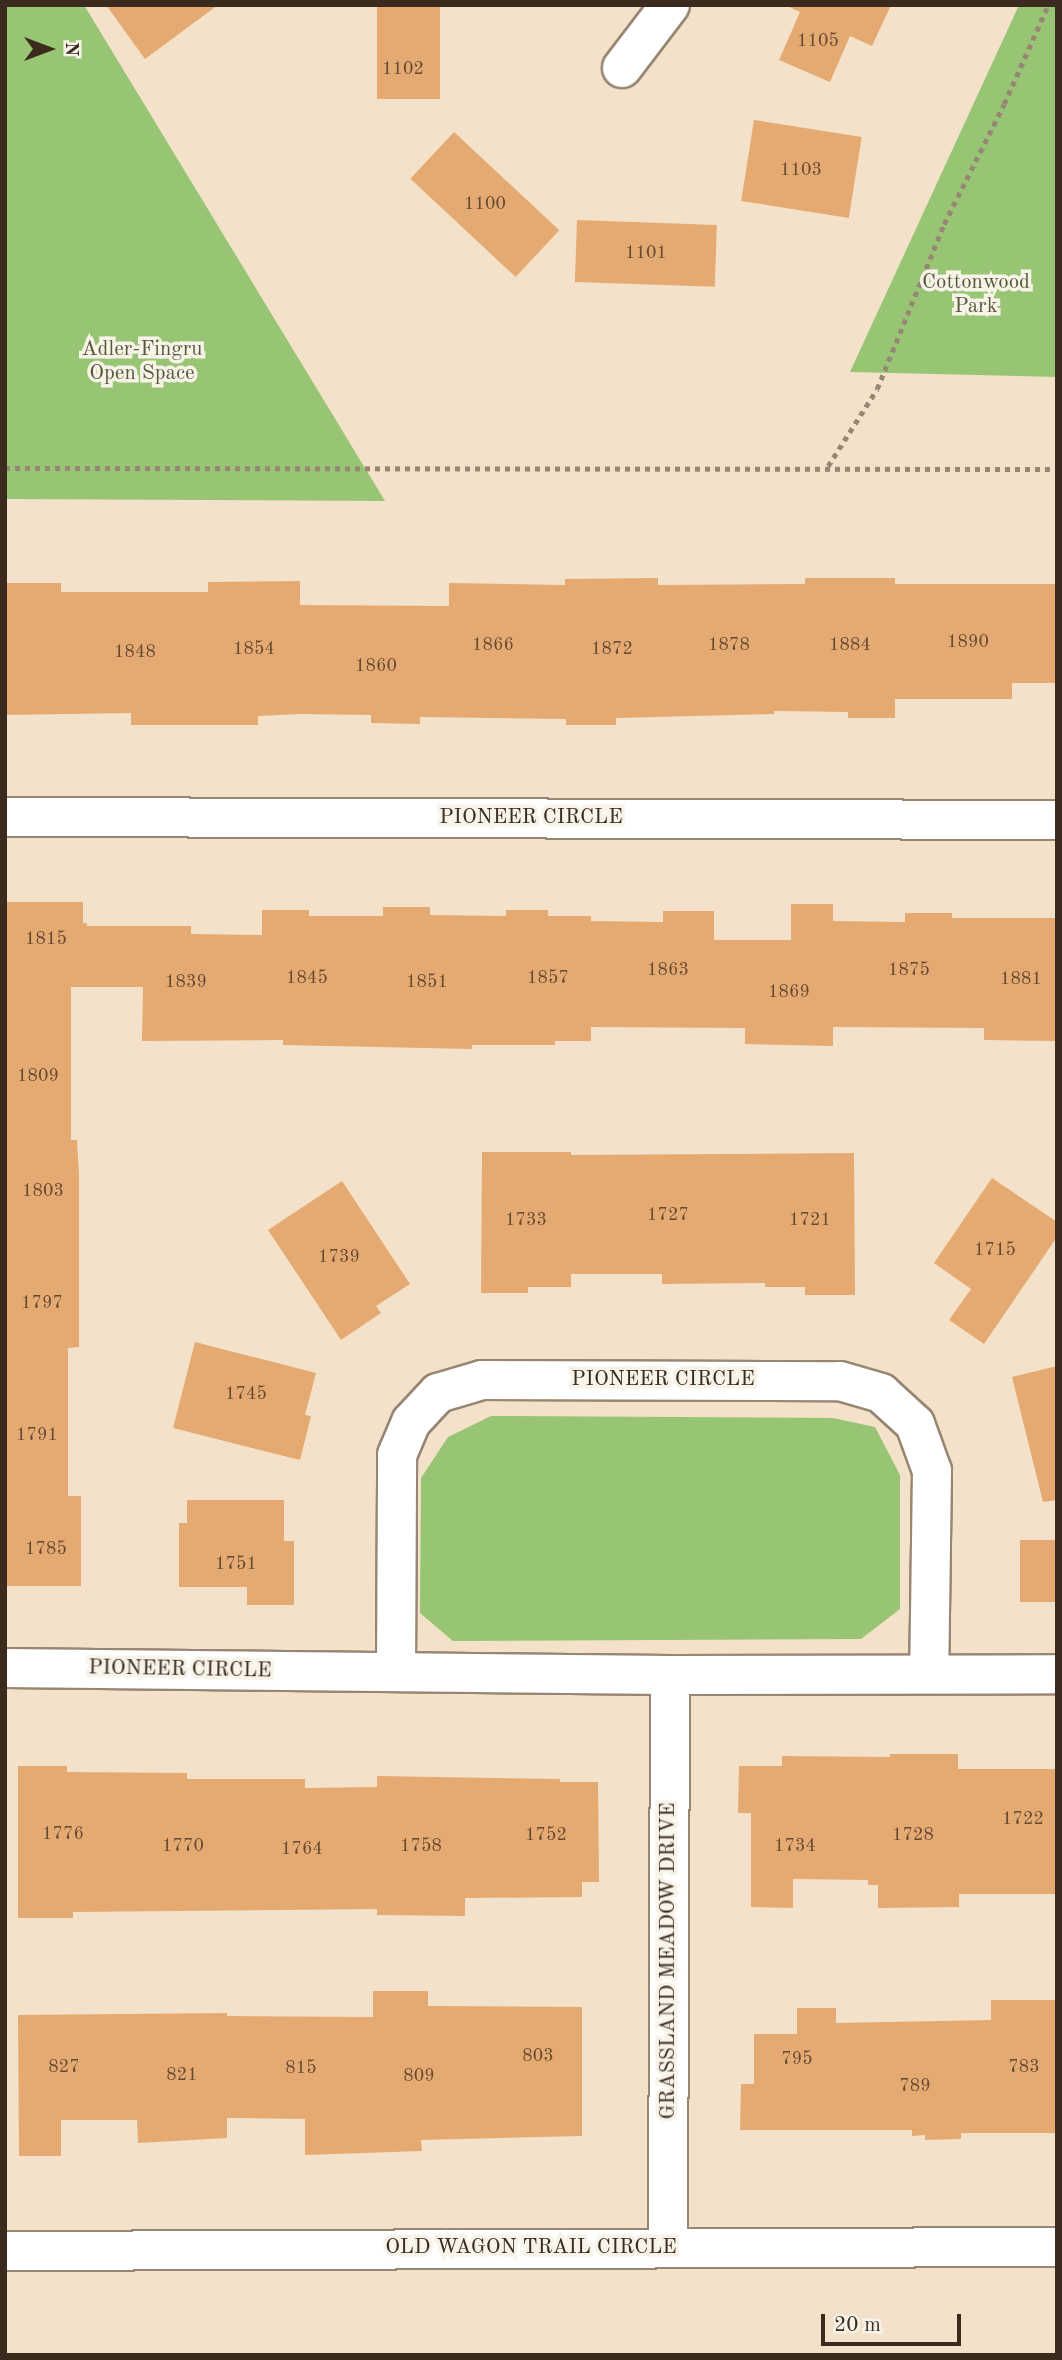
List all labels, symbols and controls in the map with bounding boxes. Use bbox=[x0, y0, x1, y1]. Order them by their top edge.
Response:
north arrow bbox=[14, 14, 84, 84]
house number: 1105 bbox=[797, 30, 839, 52]
text: N bbox=[61, 42, 80, 56]
house number: 1102 bbox=[382, 58, 424, 80]
house number: 1103 bbox=[780, 159, 822, 181]
house number: 1100 bbox=[464, 193, 506, 215]
house number: 1101 bbox=[625, 242, 667, 264]
park label: Cottonwood Park bbox=[922, 270, 1030, 320]
park label: Adler-Fingru Open Space bbox=[81, 337, 203, 387]
house number: 1890 bbox=[947, 631, 989, 653]
house number: 1866 bbox=[472, 634, 514, 656]
house number: 1878 bbox=[708, 634, 750, 656]
house number: 1884 bbox=[829, 634, 871, 656]
house number: 1854 bbox=[233, 638, 275, 660]
house number: 1872 bbox=[591, 638, 633, 660]
house number: 1848 bbox=[114, 641, 156, 663]
house number: 1860 bbox=[355, 655, 397, 677]
street label: PIONEER CIRCLE bbox=[439, 805, 623, 831]
house number: 1815 bbox=[25, 928, 67, 950]
house number: 1863 bbox=[647, 959, 689, 981]
house number: 1875 bbox=[888, 959, 930, 981]
house number: 1845 bbox=[286, 967, 328, 989]
house number: 1857 bbox=[527, 967, 569, 989]
house number: 1881 bbox=[1000, 968, 1042, 990]
house number: 1839 bbox=[165, 971, 207, 993]
house number: 1851 bbox=[406, 971, 448, 993]
house number: 1869 bbox=[768, 981, 810, 1003]
house number: 1809 bbox=[17, 1065, 59, 1087]
house number: 1803 bbox=[22, 1180, 64, 1202]
house number: 1727 bbox=[647, 1204, 689, 1226]
house number: 1733 bbox=[505, 1209, 547, 1231]
house number: 1721 bbox=[789, 1209, 831, 1231]
house number: 1715 bbox=[974, 1239, 1016, 1261]
house number: 1739 bbox=[318, 1246, 360, 1268]
house number: 1797 bbox=[21, 1292, 63, 1314]
street label: PIONEER CIRCLE bbox=[571, 1367, 755, 1393]
house number: 1745 bbox=[225, 1383, 267, 1405]
house number: 1791 bbox=[16, 1424, 58, 1446]
house number: 1785 bbox=[25, 1538, 67, 1560]
house number: 1751 bbox=[215, 1553, 257, 1575]
street label: PIONEER CIRCLE bbox=[88, 1656, 272, 1684]
street label: GRASSLAND MEADOW DRIVE bbox=[656, 1802, 682, 2120]
house number: 1722 bbox=[1002, 1808, 1044, 1830]
house number: 1776 bbox=[42, 1823, 84, 1845]
house number: 1752 bbox=[525, 1824, 567, 1846]
house number: 1728 bbox=[892, 1824, 934, 1846]
house number: 1770 bbox=[162, 1835, 204, 1857]
house number: 1758 bbox=[400, 1835, 442, 1857]
house number: 1734 bbox=[774, 1835, 816, 1857]
house number: 1764 bbox=[281, 1838, 323, 1860]
house number: 803 bbox=[522, 2045, 554, 2067]
house number: 795 bbox=[781, 2048, 813, 2070]
house number: 827 bbox=[48, 2056, 80, 2078]
house number: 783 bbox=[1008, 2056, 1040, 2078]
house number: 815 bbox=[285, 2057, 317, 2079]
house number: 821 bbox=[166, 2064, 198, 2086]
house number: 809 bbox=[403, 2065, 435, 2087]
house number: 789 bbox=[899, 2075, 931, 2097]
street label: OLD WAGON TRAIL CIRCLE bbox=[385, 2235, 677, 2261]
scale bar bbox=[824, 2300, 964, 2344]
text: 20 m bbox=[834, 2315, 881, 2336]

